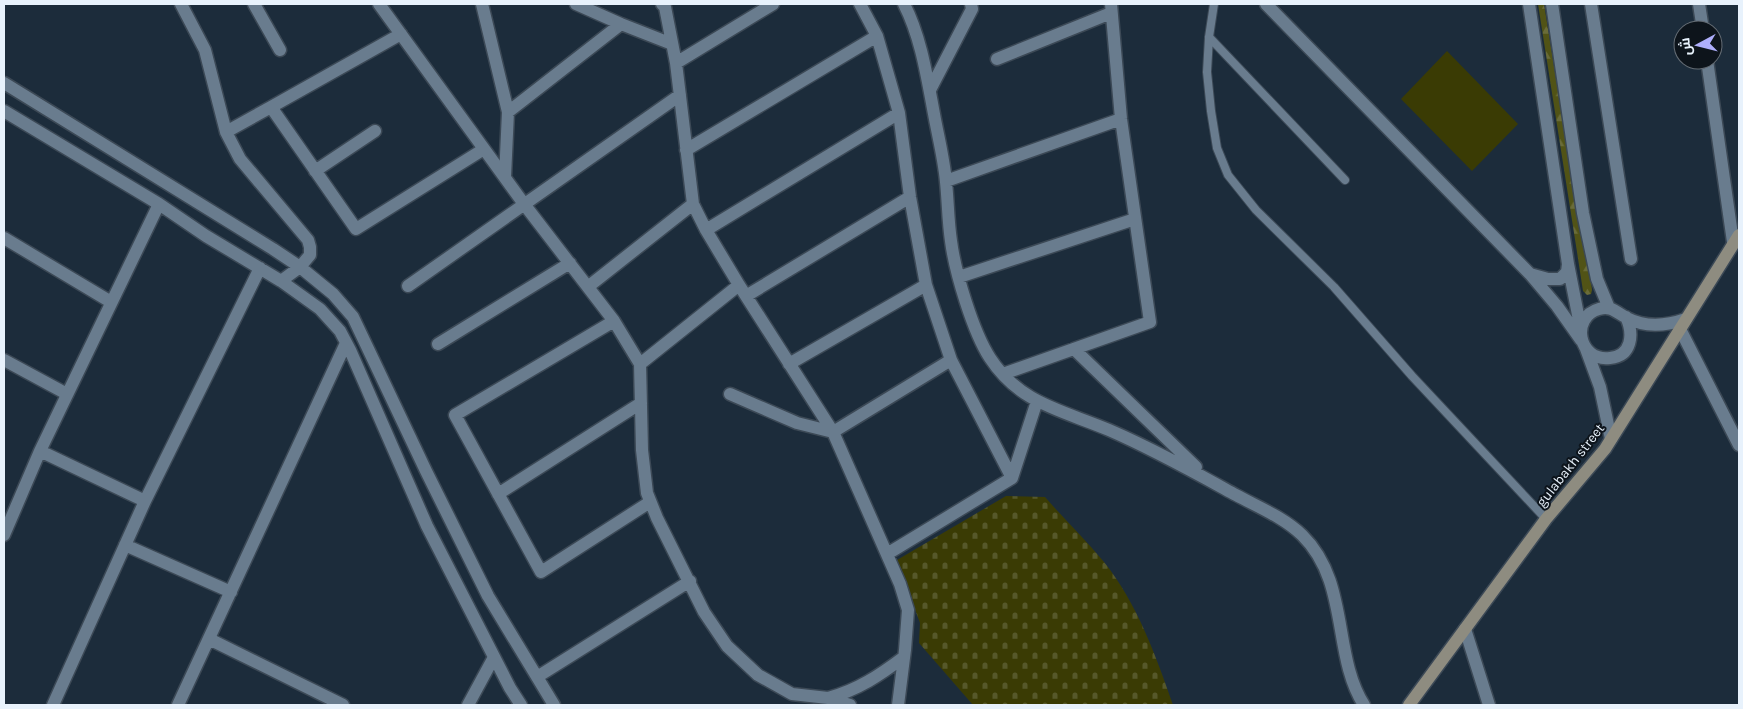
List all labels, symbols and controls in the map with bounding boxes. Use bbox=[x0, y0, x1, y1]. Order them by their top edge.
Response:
north arrow bbox=[1673, 20, 1723, 70]
text: ش bbox=[1676, 37, 1695, 56]
street label: gulabakh street bbox=[1533, 420, 1608, 510]

